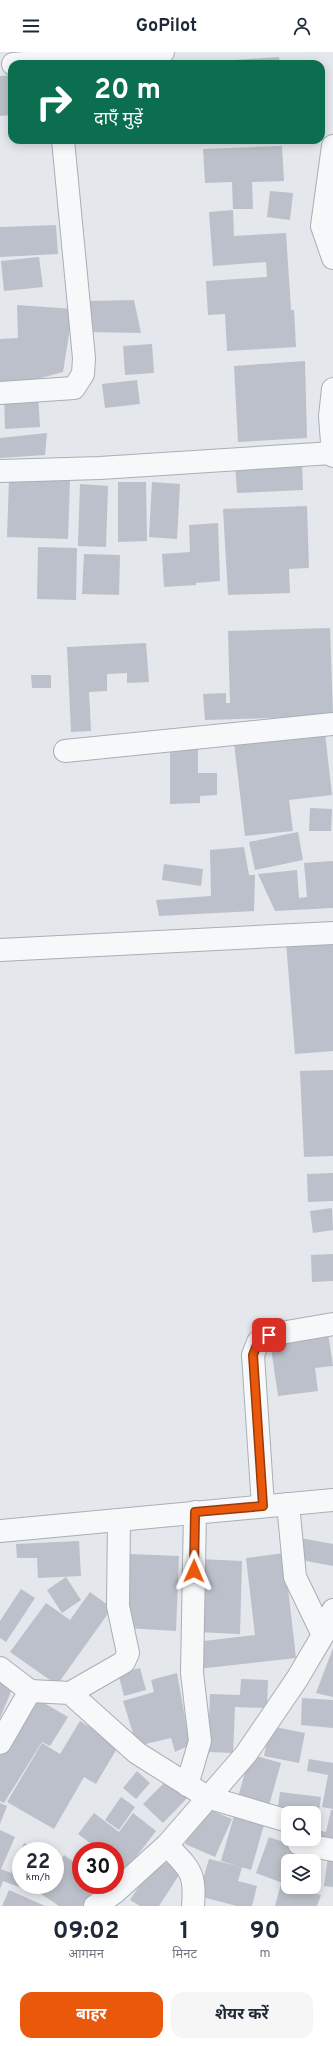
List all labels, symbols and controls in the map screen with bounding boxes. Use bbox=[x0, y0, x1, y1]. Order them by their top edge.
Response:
icon: menu bbox=[20, 15, 42, 37]
text: GoPilot bbox=[136, 15, 197, 38]
icon: person bbox=[291, 15, 313, 37]
text: 20 m bbox=[94, 73, 161, 109]
icon: right bbox=[28, 76, 80, 128]
text: दाएँ मुड़ें bbox=[94, 108, 143, 131]
pin bbox=[252, 1318, 286, 1352]
icon: arrive bbox=[258, 1324, 280, 1346]
position arrow bbox=[173, 1550, 215, 1592]
map controls bbox=[281, 1806, 321, 1894]
button: search bbox=[281, 1806, 321, 1846]
speed limit sign: 30 bbox=[72, 1842, 124, 1894]
text: 22 bbox=[26, 1850, 50, 1876]
button: layers bbox=[281, 1854, 321, 1894]
text: km/h bbox=[26, 1871, 50, 1884]
text: 09:02 bbox=[53, 1917, 119, 1947]
text: 1 bbox=[180, 1917, 189, 1947]
text: 90 bbox=[250, 1917, 280, 1947]
text: m bbox=[260, 1946, 271, 1962]
text: आगमन bbox=[68, 1947, 104, 1963]
text: मिनट bbox=[172, 1947, 197, 1963]
button: बाहर bbox=[20, 1992, 163, 2038]
button: शेयर करें bbox=[171, 1992, 313, 2038]

